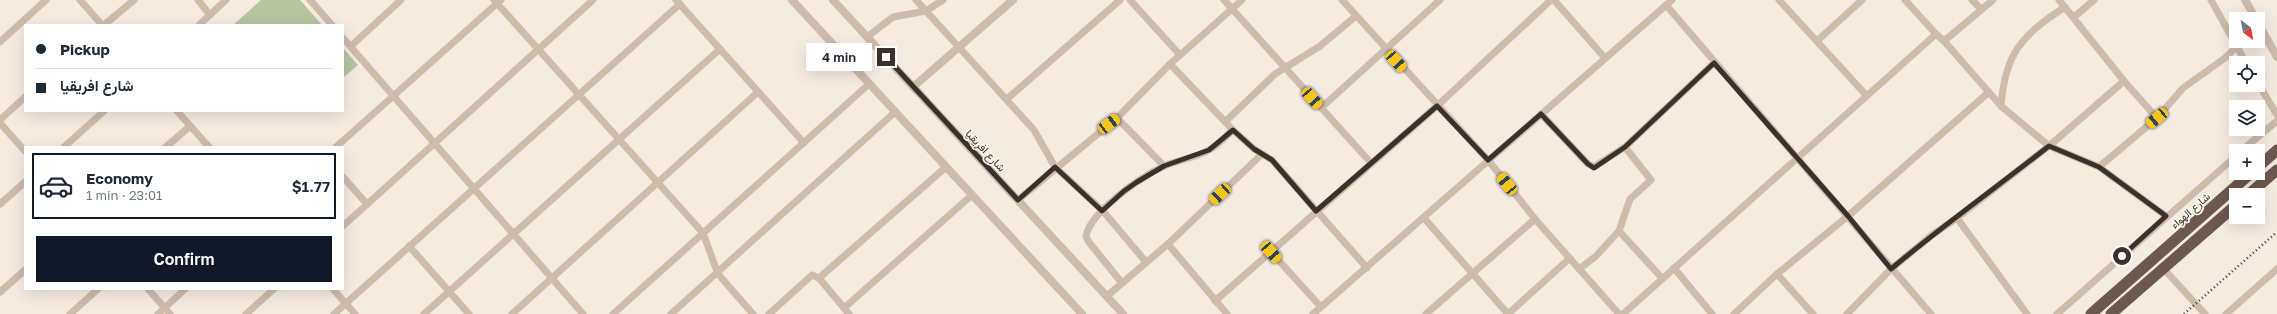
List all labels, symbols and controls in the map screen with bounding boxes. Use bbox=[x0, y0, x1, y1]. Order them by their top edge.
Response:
north arrow bbox=[2229, 12, 2265, 48]
map controls bbox=[2229, 12, 2265, 224]
text: Pickup bbox=[60, 40, 110, 58]
callout: 4 min bbox=[806, 43, 872, 71]
route end bbox=[877, 48, 895, 66]
car bbox=[1384, 48, 1408, 74]
text: 4 min bbox=[822, 49, 856, 65]
button: locate bbox=[2229, 56, 2265, 92]
text: شارع افريقيا bbox=[60, 76, 134, 94]
car bbox=[1300, 85, 1324, 111]
button: layers bbox=[2229, 100, 2265, 136]
car bbox=[2144, 106, 2170, 130]
car bbox=[1096, 112, 1122, 136]
street label: شارع افريقيا bbox=[962, 126, 1009, 175]
button: + bbox=[2229, 144, 2265, 180]
icon: car bbox=[38, 168, 74, 204]
text: Economy bbox=[86, 169, 153, 187]
car bbox=[1495, 171, 1519, 197]
text: $1.77 bbox=[292, 177, 330, 195]
car bbox=[1207, 181, 1233, 207]
text: 1 min · 23:01 bbox=[86, 187, 162, 203]
button: − bbox=[2229, 188, 2265, 224]
street label: شارع الهواء bbox=[2168, 189, 2214, 232]
button: Confirm bbox=[36, 236, 332, 282]
car bbox=[1259, 239, 1283, 265]
route start bbox=[2113, 247, 2131, 265]

